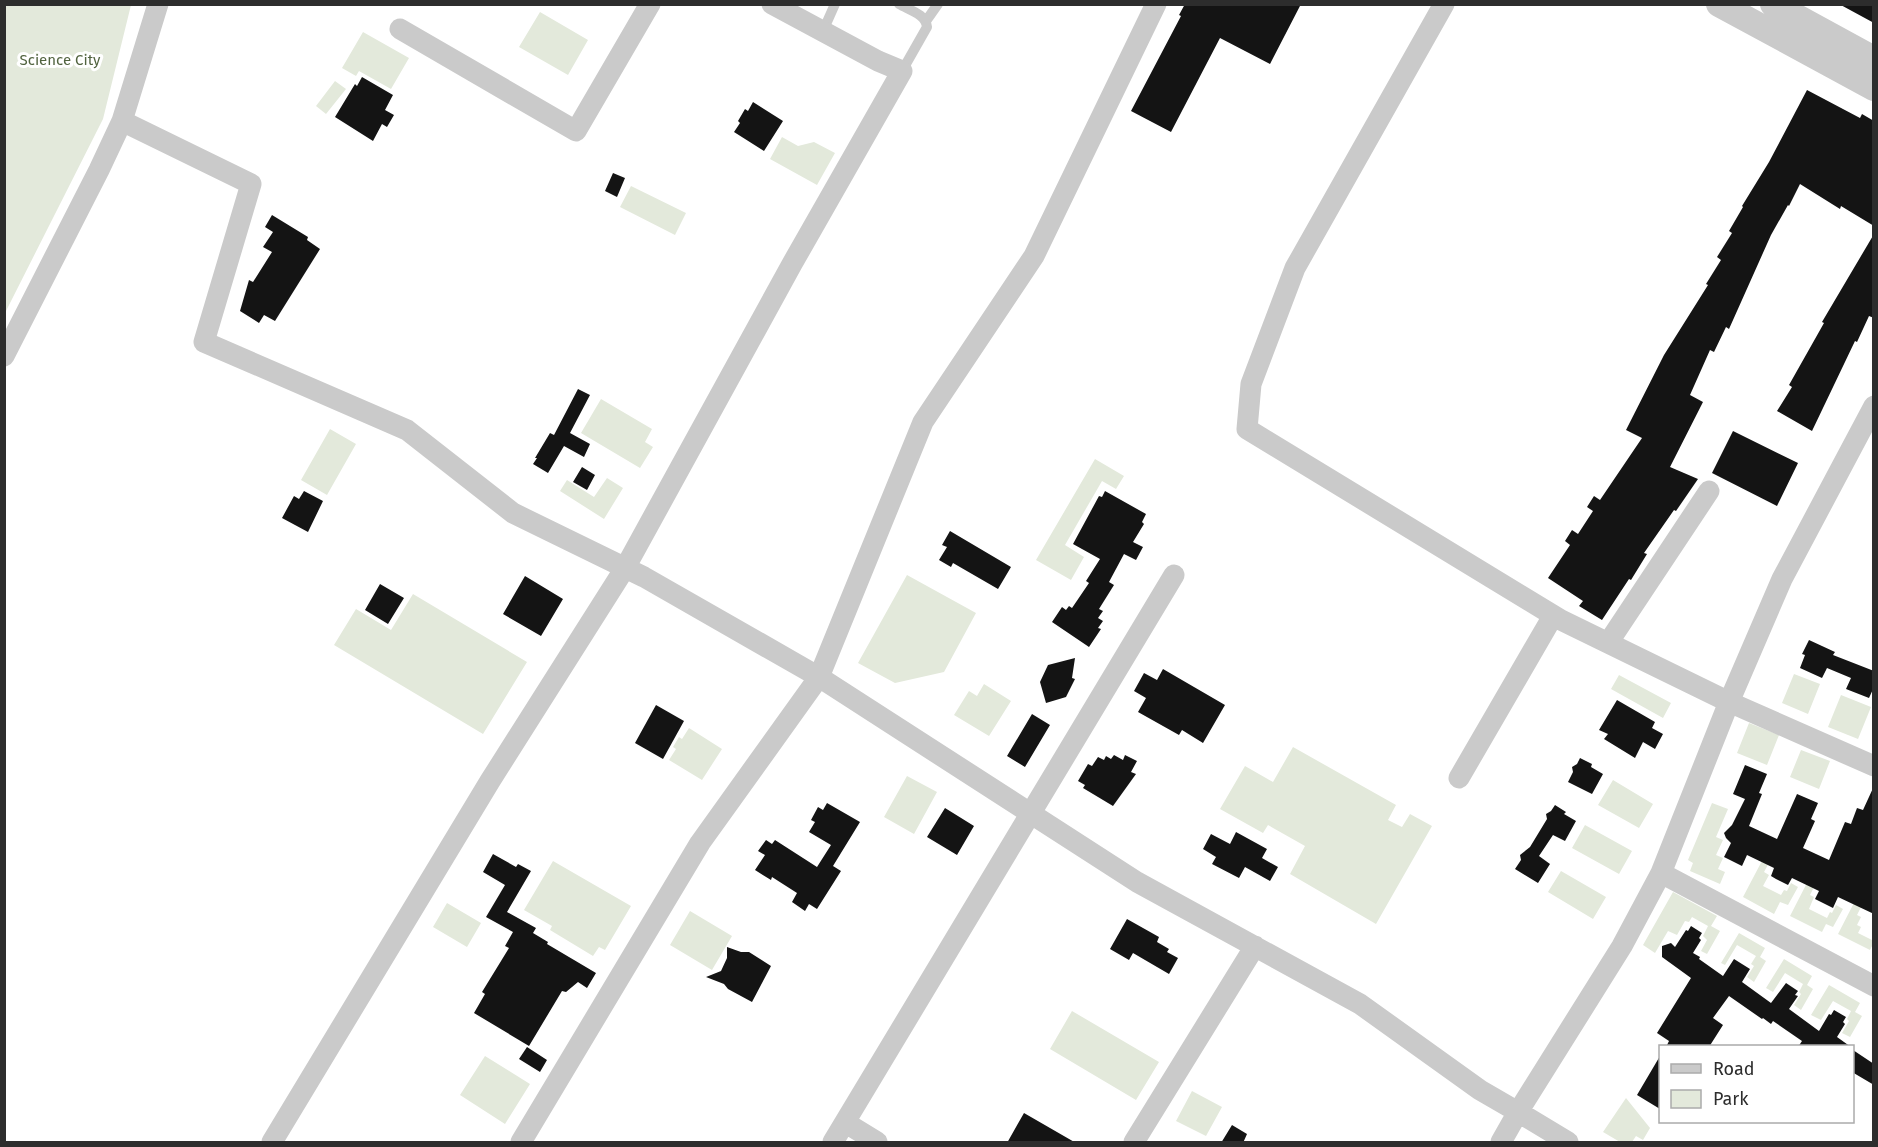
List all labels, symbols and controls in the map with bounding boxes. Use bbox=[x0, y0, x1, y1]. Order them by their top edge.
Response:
park label: Science City bbox=[20, 51, 101, 69]
legend bbox=[1659, 1045, 1854, 1123]
text: Road bbox=[1713, 1058, 1755, 1080]
text: Park bbox=[1713, 1088, 1749, 1110]

